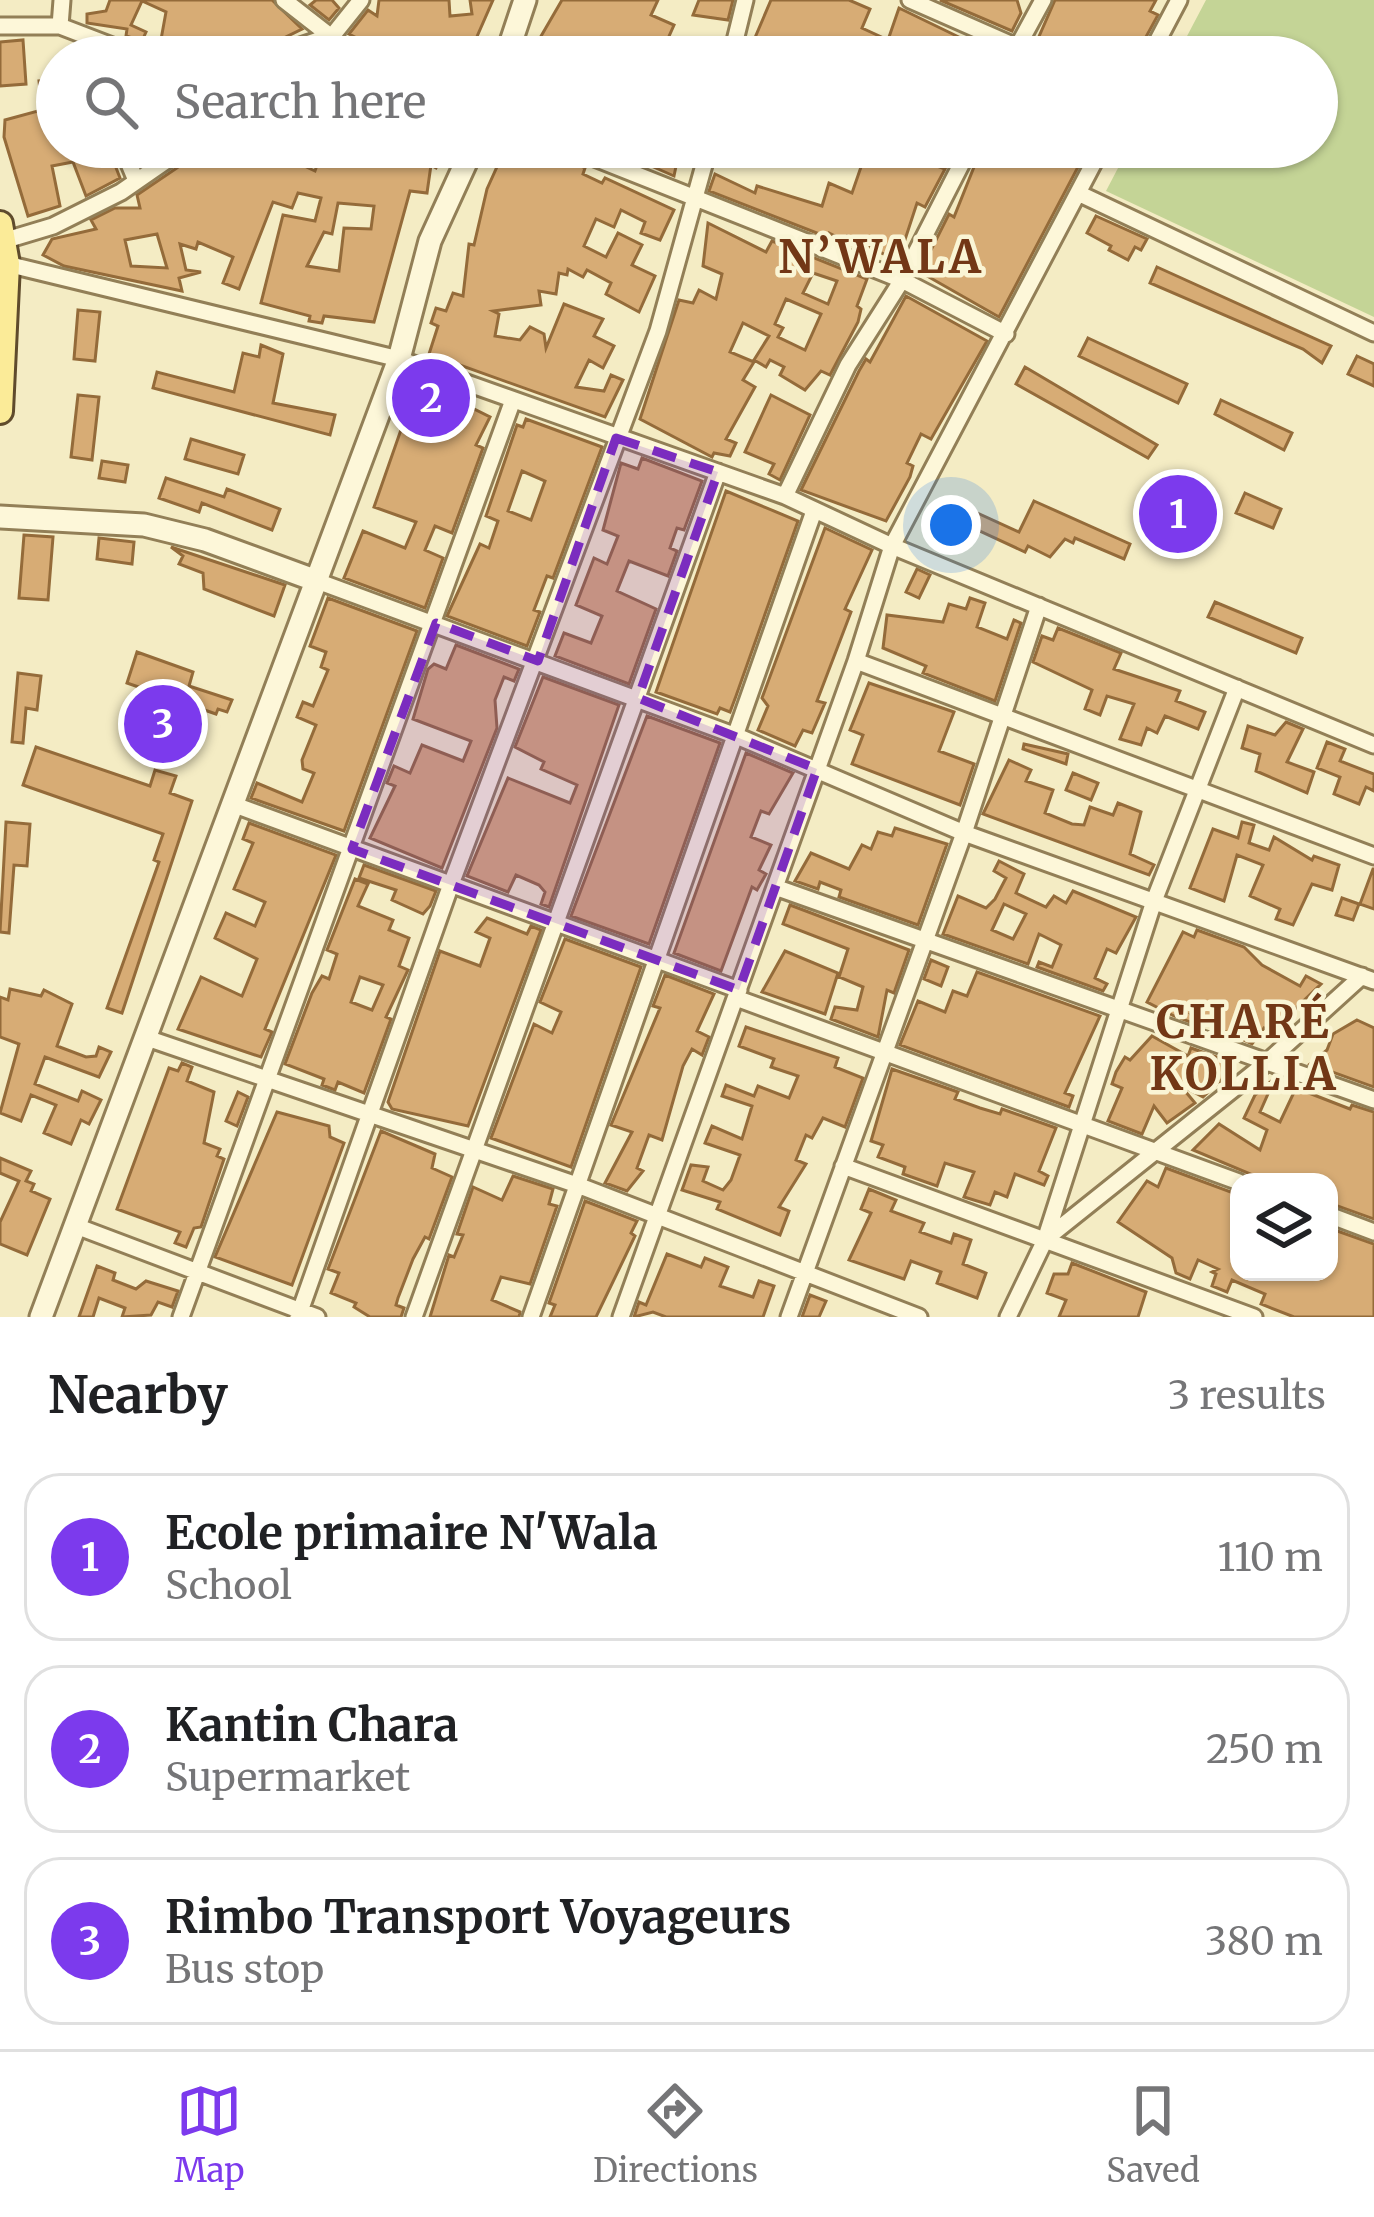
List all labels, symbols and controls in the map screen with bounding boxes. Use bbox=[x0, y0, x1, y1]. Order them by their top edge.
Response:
search box bbox=[36, 36, 1338, 168]
icon: search bbox=[78, 69, 144, 135]
text: Search here bbox=[174, 74, 426, 130]
district label: N’WALA bbox=[778, 229, 984, 285]
pin: 2 bbox=[392, 353, 470, 443]
pin: 1 bbox=[1139, 469, 1217, 559]
your location bbox=[921, 495, 981, 555]
pin: 3 bbox=[124, 679, 202, 769]
district label: CHARÉ KOLLIA bbox=[1150, 992, 1338, 1102]
map controls bbox=[1230, 1173, 1338, 1281]
button: layers bbox=[1230, 1173, 1338, 1281]
text: Nearby bbox=[48, 1363, 228, 1427]
text: 3 results bbox=[1168, 1371, 1326, 1420]
text: Ecole primaire N'Wala bbox=[165, 1505, 658, 1561]
text: 1 bbox=[81, 1533, 99, 1582]
text: 110 m bbox=[1218, 1533, 1323, 1582]
text: School bbox=[165, 1561, 292, 1610]
text: Kantin Chara bbox=[165, 1697, 458, 1753]
text: 2 bbox=[79, 1725, 101, 1774]
text: 250 m bbox=[1206, 1725, 1323, 1774]
text: Supermarket bbox=[165, 1753, 410, 1802]
text: Rimbo Transport Voyageurs bbox=[165, 1889, 791, 1945]
text: 3 bbox=[79, 1917, 101, 1966]
text: 380 m bbox=[1205, 1917, 1323, 1966]
text: Bus stop bbox=[165, 1945, 324, 1994]
tab: Map bbox=[174, 2078, 245, 2191]
tab: Directions bbox=[593, 2078, 758, 2191]
tab: Saved bbox=[1106, 2078, 1200, 2191]

